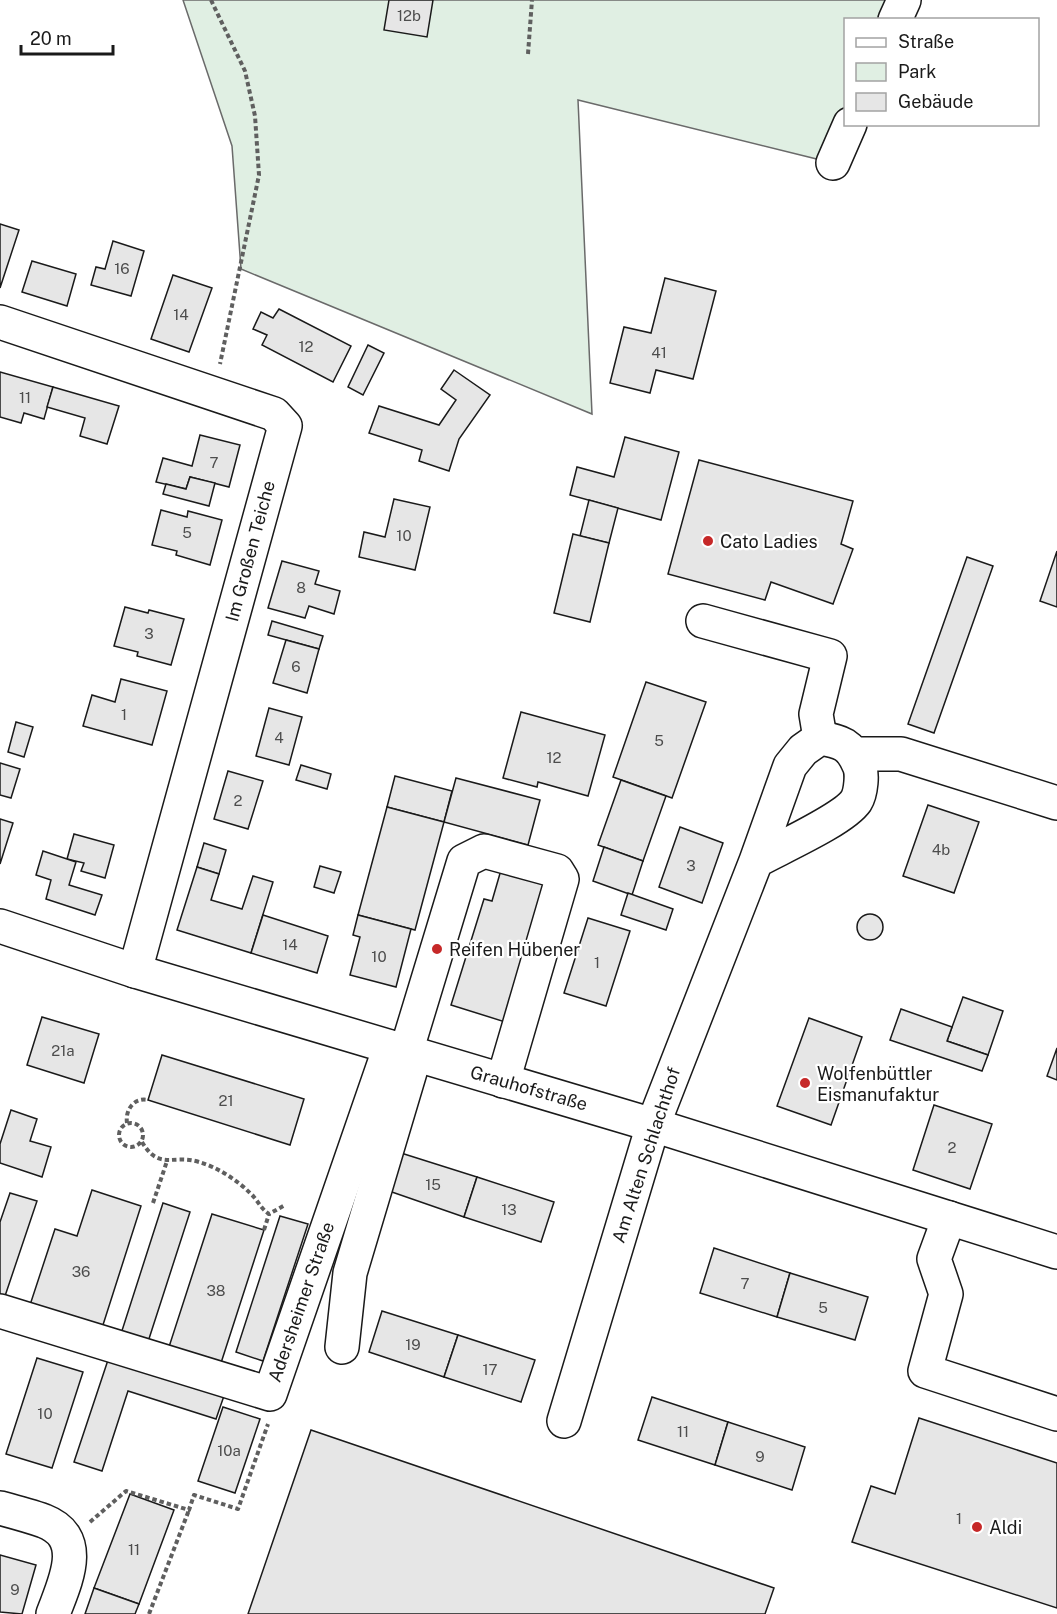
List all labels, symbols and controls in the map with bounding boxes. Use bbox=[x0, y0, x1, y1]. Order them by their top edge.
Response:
house number: 12b bbox=[397, 7, 421, 24]
scale bar bbox=[21, 18, 112, 56]
legend bbox=[844, 18, 1039, 126]
text: 20 m bbox=[30, 28, 72, 49]
text: Straße bbox=[898, 31, 954, 52]
text: Park bbox=[898, 61, 936, 82]
text: Gebäude bbox=[898, 91, 973, 112]
house number: 16 bbox=[114, 260, 130, 277]
house number: 14 bbox=[173, 306, 189, 323]
house number: 12 bbox=[298, 338, 314, 355]
house number: 41 bbox=[651, 344, 667, 361]
house number: 11 bbox=[19, 389, 31, 406]
house number: 7 bbox=[209, 454, 219, 471]
street label: Im Großen Teiche bbox=[221, 478, 279, 624]
house number: 5 bbox=[182, 524, 192, 541]
house number: 10 bbox=[396, 527, 412, 544]
place label: Cato Ladies bbox=[720, 531, 818, 552]
marker: Cato Ladies bbox=[701, 534, 715, 548]
house number: 8 bbox=[296, 579, 306, 596]
house number: 3 bbox=[144, 625, 154, 642]
house number: 6 bbox=[291, 658, 301, 675]
house number: 1 bbox=[121, 706, 127, 723]
house number: 4 bbox=[274, 729, 284, 746]
house number: 5 bbox=[654, 732, 664, 749]
house number: 12 bbox=[546, 749, 562, 766]
house number: 2 bbox=[234, 792, 243, 809]
house number: 4b bbox=[932, 841, 950, 858]
house number: 3 bbox=[686, 857, 696, 874]
house number: 14 bbox=[282, 936, 298, 953]
place label: Reifen Hübener bbox=[449, 939, 580, 960]
marker: Reifen Hübener bbox=[430, 942, 444, 956]
house number: 10 bbox=[371, 948, 387, 965]
house number: 1 bbox=[594, 954, 600, 971]
house number: 21a bbox=[51, 1042, 75, 1059]
street label: Grauhofstraße bbox=[468, 1061, 590, 1115]
place label: Wolfenbüttler Eismanufaktur bbox=[817, 1063, 939, 1105]
street label: Am Alten Schlachthof bbox=[608, 1065, 684, 1245]
marker: Wolfenbüttler Eismanufaktur bbox=[798, 1076, 812, 1090]
house number: 21 bbox=[218, 1092, 234, 1109]
house number: 2 bbox=[948, 1139, 957, 1156]
house number: 15 bbox=[425, 1176, 441, 1193]
house number: 13 bbox=[501, 1201, 517, 1218]
street label: Adersheimer Straße bbox=[264, 1219, 338, 1385]
house number: 36 bbox=[72, 1263, 90, 1280]
house number: 7 bbox=[740, 1275, 750, 1292]
house number: 38 bbox=[206, 1282, 226, 1299]
house number: 5 bbox=[818, 1299, 828, 1316]
house number: 19 bbox=[405, 1336, 421, 1353]
house number: 17 bbox=[482, 1361, 498, 1378]
house number: 10 bbox=[37, 1405, 53, 1422]
house number: 11 bbox=[677, 1423, 689, 1440]
house number: 10a bbox=[217, 1442, 241, 1459]
house number: 9 bbox=[755, 1448, 765, 1465]
house number: 1 bbox=[956, 1510, 962, 1527]
place label: Aldi bbox=[989, 1517, 1022, 1538]
marker: Aldi bbox=[970, 1520, 984, 1534]
house number: 11 bbox=[128, 1541, 140, 1558]
house number: 9 bbox=[10, 1581, 20, 1598]

